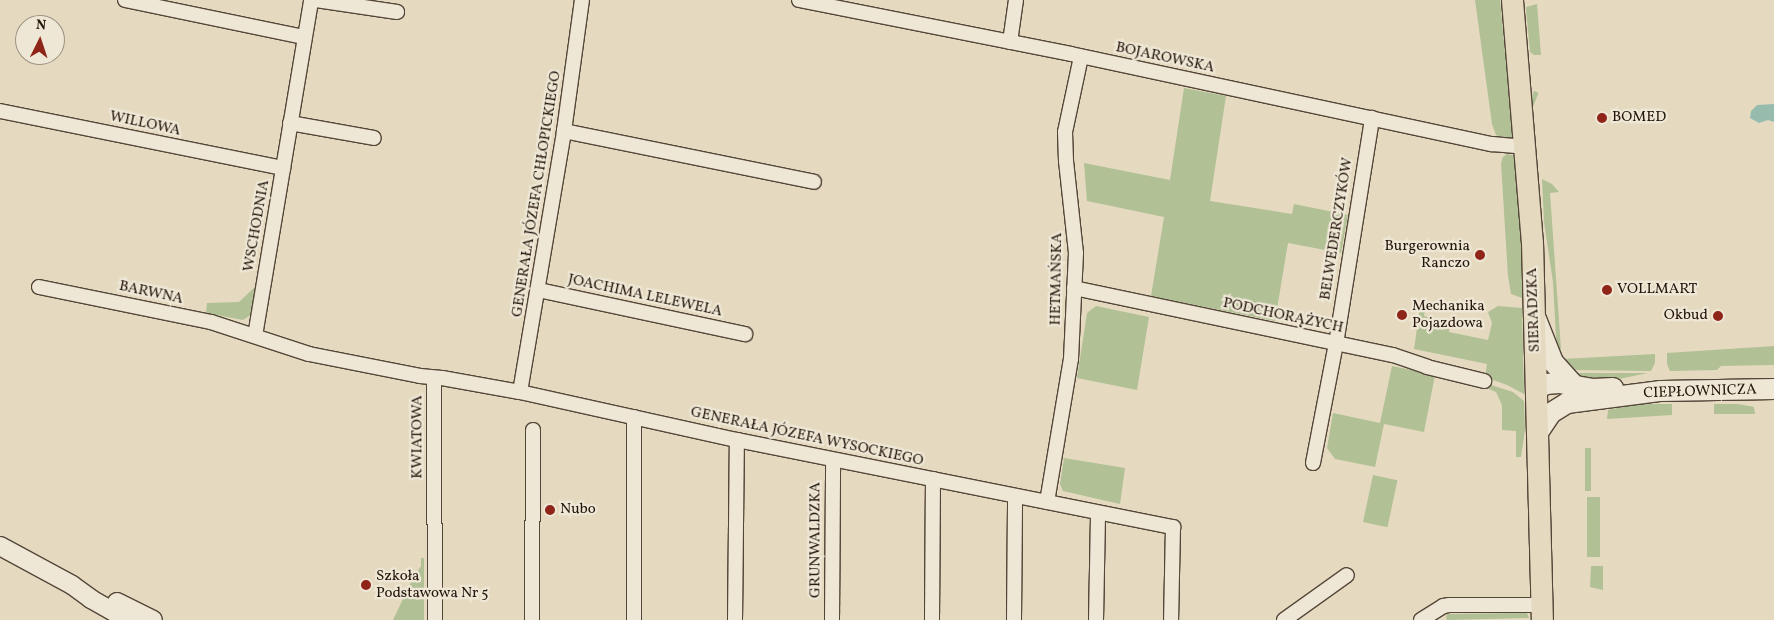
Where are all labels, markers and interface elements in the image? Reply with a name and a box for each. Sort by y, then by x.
north arrow [15,15,65,65]
text: N [35,16,47,35]
street label: BOJAROWSKA [1114,39,1216,77]
street label: GENERAŁA JÓZEFA CHŁOPICKIEGO [509,70,565,318]
street label: WILLOWA [108,108,182,140]
place label: BOMED [1612,109,1666,127]
marker: BOMED [1596,112,1608,124]
street label: BELWEDERCZYKÓW [1317,157,1357,301]
street label: WSCHODNIA [240,179,274,273]
street label: HETMAŃSKA [1047,232,1067,326]
place label: Burgerownia Ranczo [1384,237,1470,272]
marker: Burgerownia Ranczo [1474,249,1486,261]
street label: SIERADZKA [1524,267,1544,353]
street label: JOACHIMA LELEWELA [566,271,724,321]
street label: BARWNA [117,277,185,309]
place label: VOLLMART [1617,281,1697,299]
marker: VOLLMART [1601,284,1613,296]
street label: PODCHORĄŻYCH [1221,294,1345,338]
place label: Mechanika Pojazdowa [1412,297,1485,332]
place label: Okbud [1664,307,1708,325]
marker: Mechanika Pojazdowa [1396,309,1408,321]
marker: Okbud [1712,310,1724,322]
street label: CIEPŁOWNICZA [1643,381,1757,403]
street label: KWIATOWA [409,395,427,479]
street label: GENERAŁA JÓZEFA WYSOCKIEGO [689,403,925,471]
street label: GRUNWALDZKA [807,482,825,598]
place label: Nubo [560,501,596,519]
marker: Nubo [544,504,556,516]
place label: Szkoła Podstawowa Nr 5 [376,567,489,602]
marker: Szkoła Podstawowa Nr 5 [360,579,372,591]

